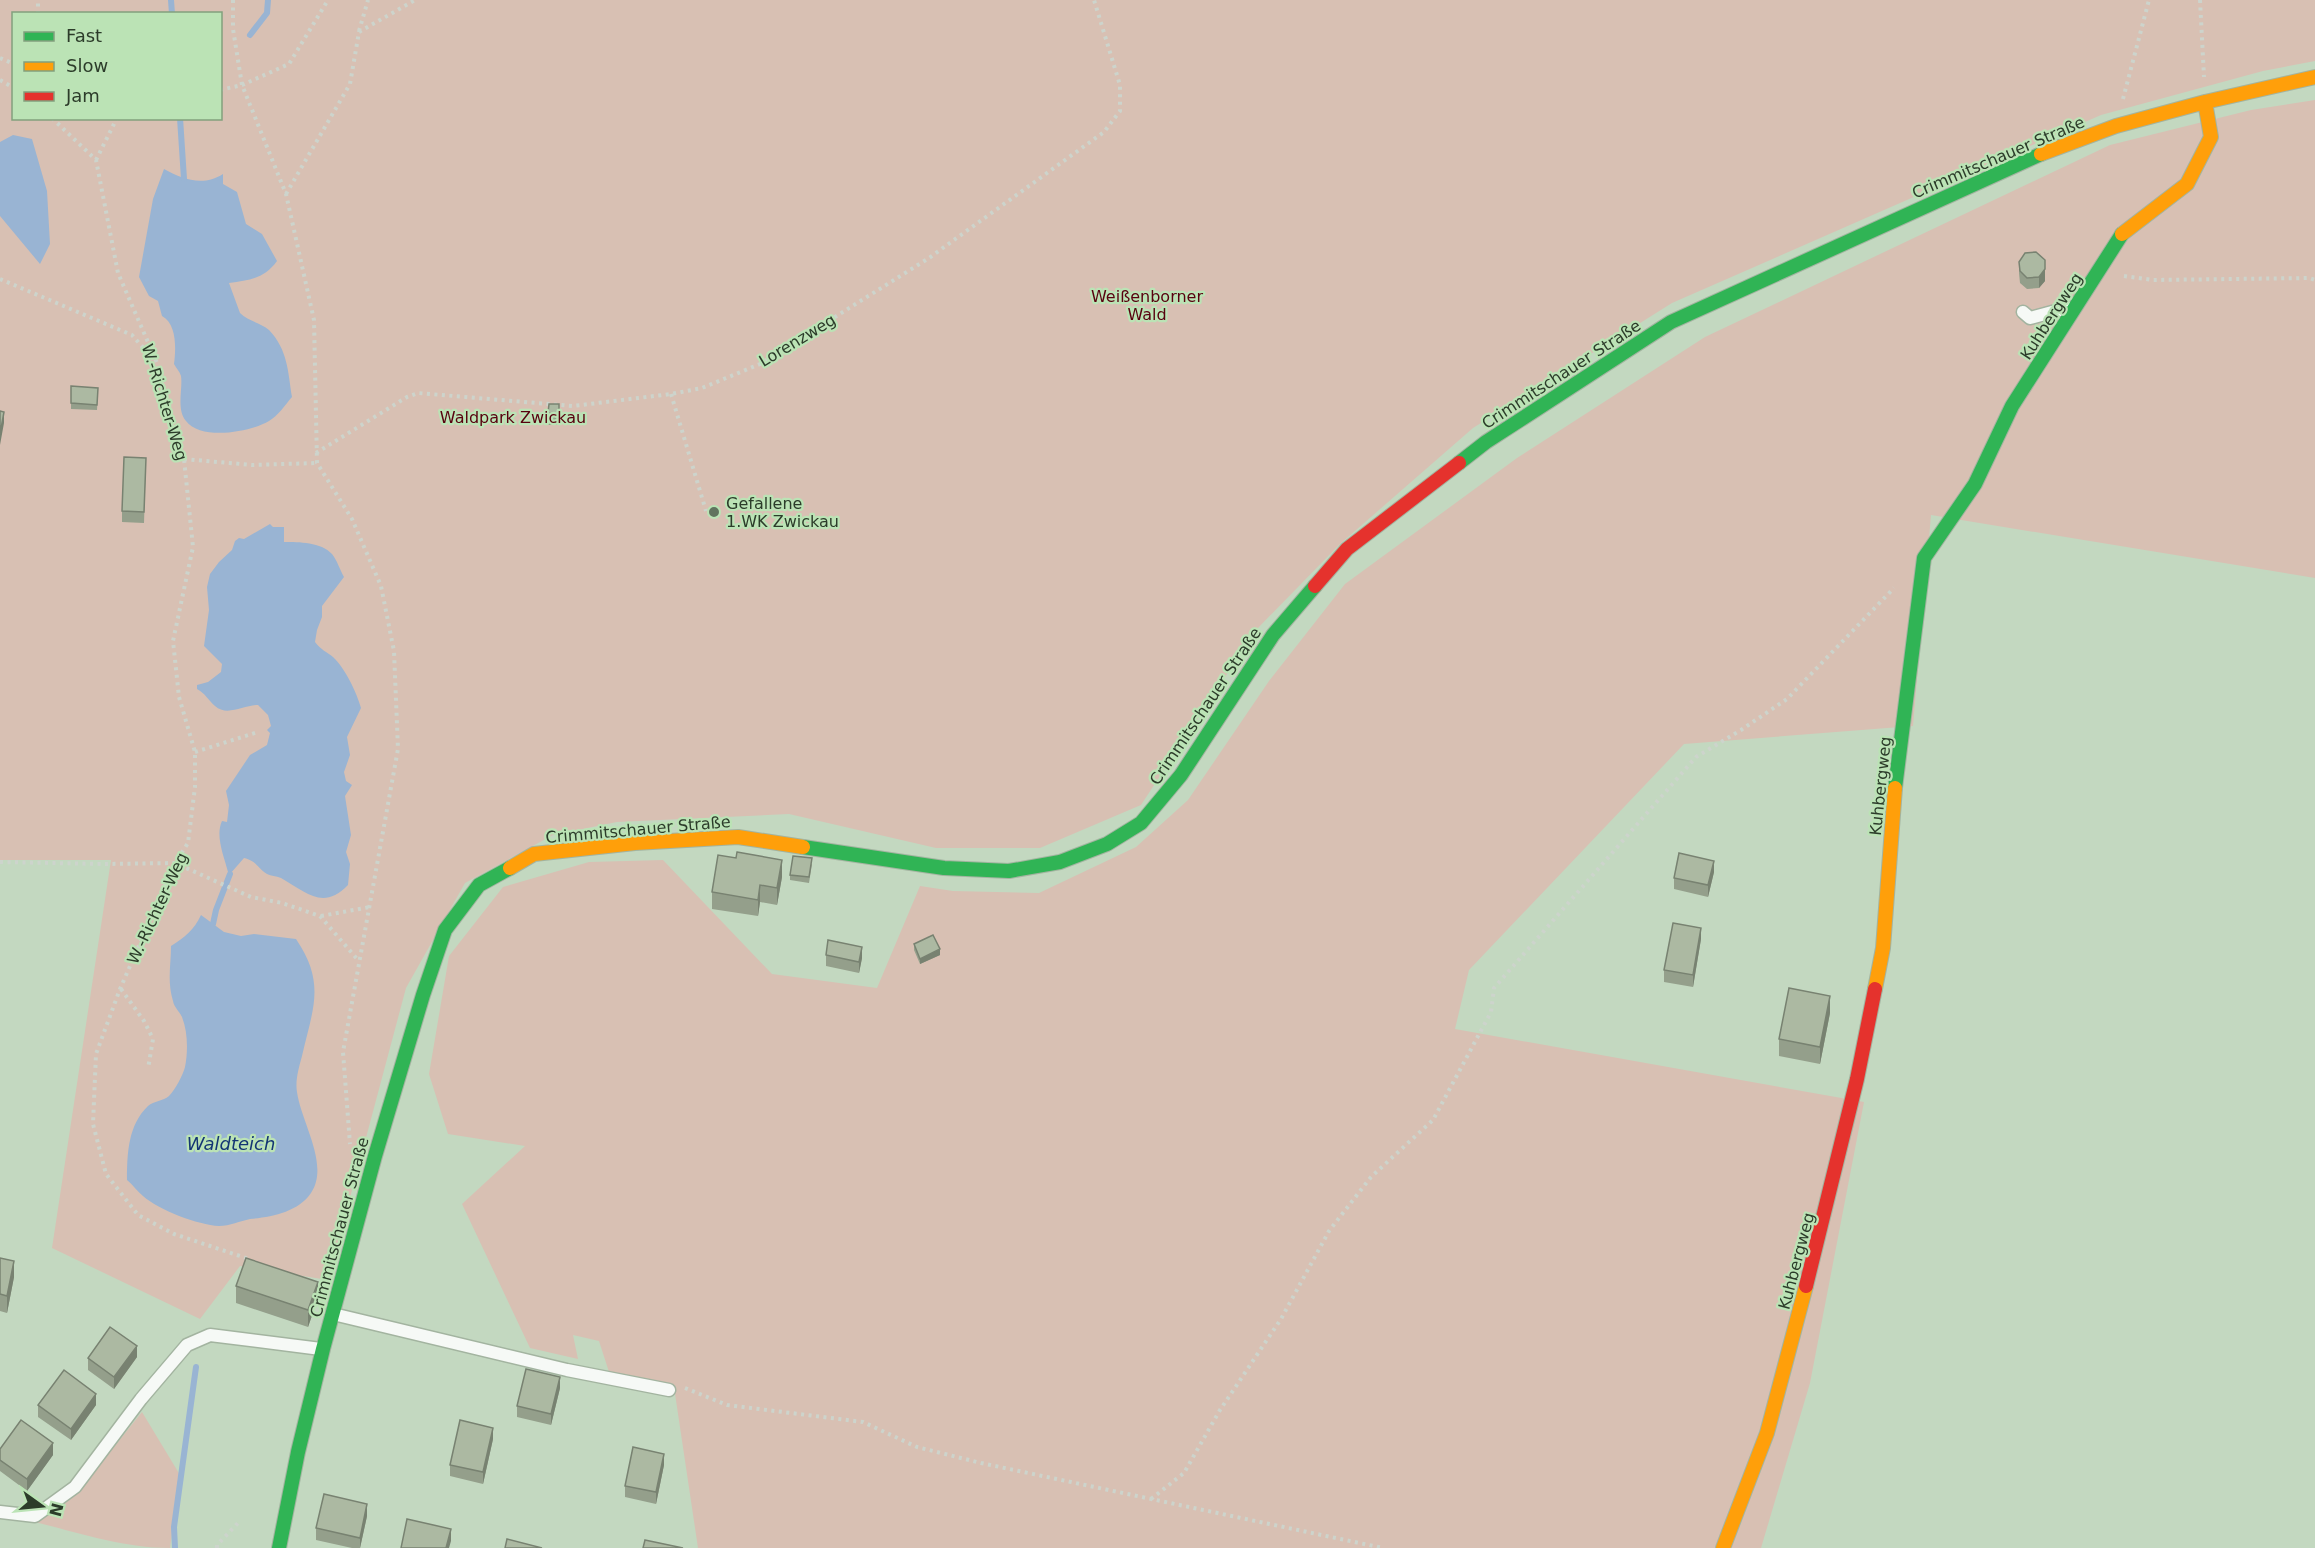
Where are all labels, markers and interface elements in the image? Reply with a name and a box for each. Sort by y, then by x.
legend [12,12,222,120]
text: Fast [66,25,102,46]
text: Slow [66,55,108,76]
text: Jam [65,85,100,106]
street label: Crimmitschauer Straße [1909,112,2087,202]
street label: Kuhbergweg [2016,269,2086,363]
park label: Weißenborner Wald [1091,287,1203,324]
street label: Lorenzweg [755,310,839,371]
street label: Crimmitschauer Straße [1478,316,1644,433]
street label: W.-Richter-Weg [138,341,191,463]
park label: Waldpark Zwickau [440,408,586,427]
place label: Gefallene 1.WK Zwickau [726,494,839,531]
marker: Gefallene 1.WK Zwickau [707,505,721,519]
street label: Crimmitschauer Straße [1146,624,1265,789]
street label: Kuhbergweg [1866,736,1895,837]
street label: Crimmitschauer Straße [545,812,731,847]
street label: W.-Richter-Weg [123,849,192,967]
water label: Waldteich [187,1133,275,1154]
street label: Crimmitschauer Straße [306,1135,373,1319]
street label: Kuhbergweg [1774,1211,1819,1312]
north arrow [12,1476,72,1536]
text: N [45,1501,67,1519]

